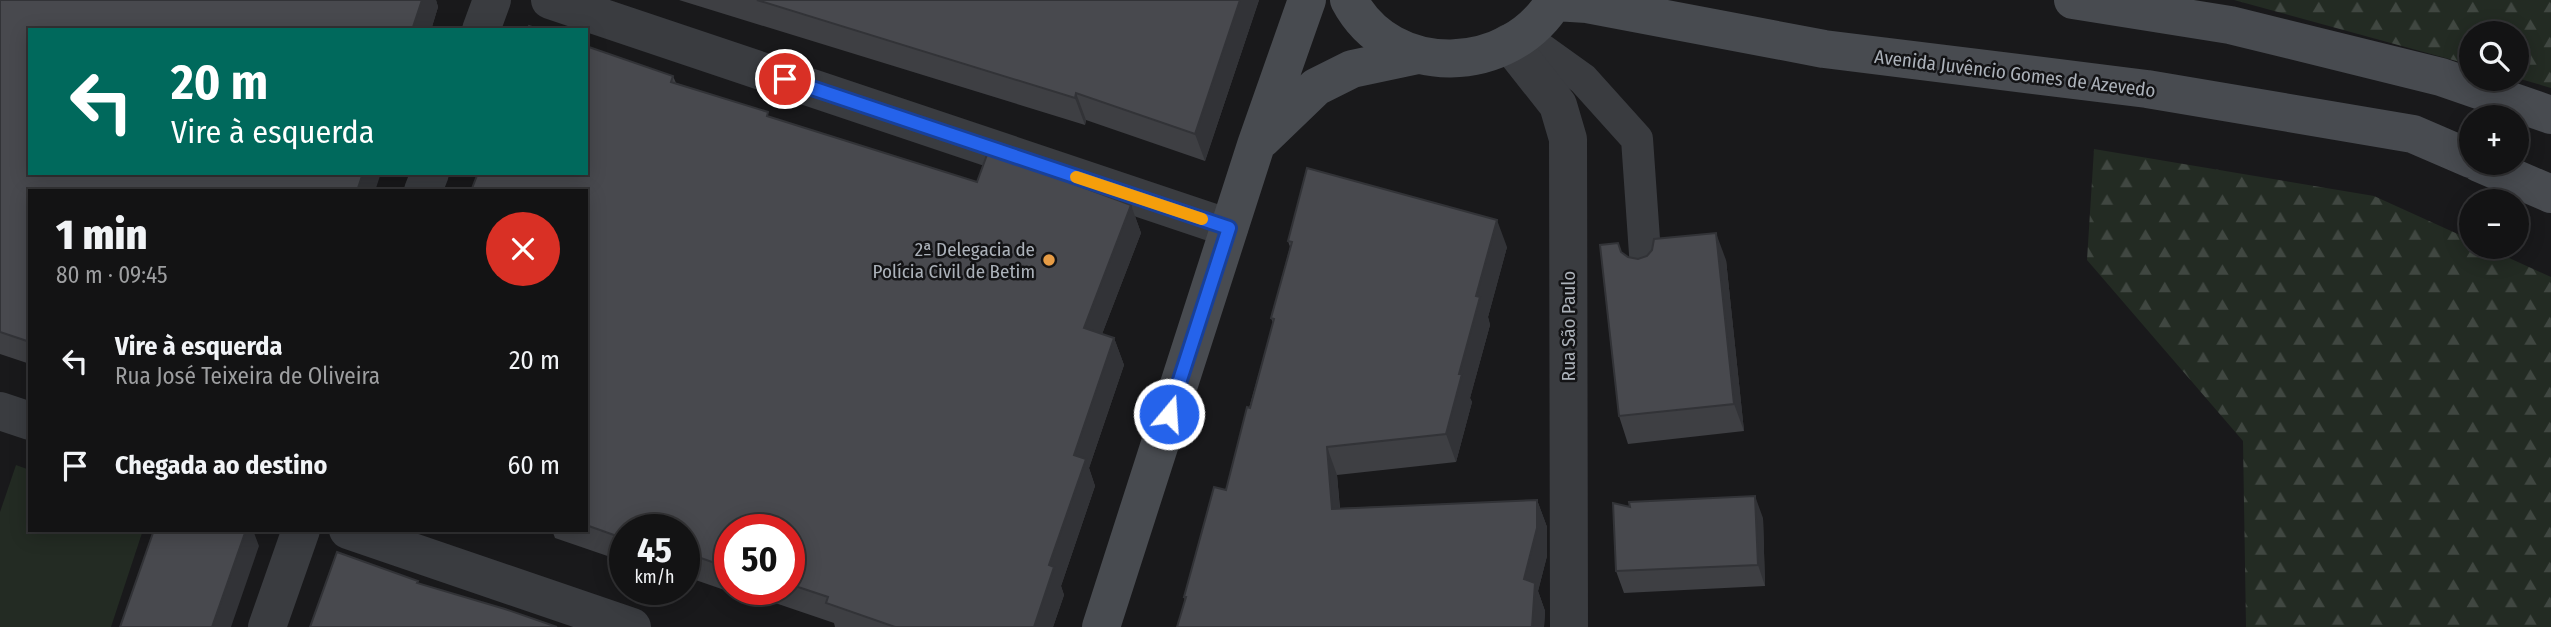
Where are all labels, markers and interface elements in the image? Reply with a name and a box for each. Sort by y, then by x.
map controls [2459,21,2529,259]
button: search [2459,21,2529,91]
street label: Avenida Juvêncio Gomes de Azevedo [1873,45,2157,102]
pin [755,49,815,109]
text: 20 m [171,53,268,112]
icon: left [56,56,147,147]
icon: arrive [766,60,804,98]
button: + [2459,105,2529,175]
text: Vire à esquerda [171,113,374,151]
button: − [2459,189,2529,259]
text: 1 min [56,210,147,260]
button: close [486,212,560,286]
place label: 2ª Delegacia de Polícia Civil de Betim [873,238,1035,283]
marker: 2ª Delegacia de Polícia Civil de Betim [1041,252,1057,268]
text: 80 m · 09:45 [56,261,167,289]
street label: Rua São Paulo [1557,271,1580,381]
text: Vire à esquerda [115,331,282,362]
icon: left [56,342,94,380]
text: 20 m [509,345,560,376]
text: Rua José Teixeira de Oliveira [115,362,380,390]
position arrow [1132,377,1206,451]
icon: arrive [56,447,94,485]
text: Chegada ao destino [115,450,327,481]
text: 60 m [507,450,560,481]
speed limit sign: 50 [714,514,805,605]
text: 45 [637,529,672,571]
text: km/h [634,566,675,588]

